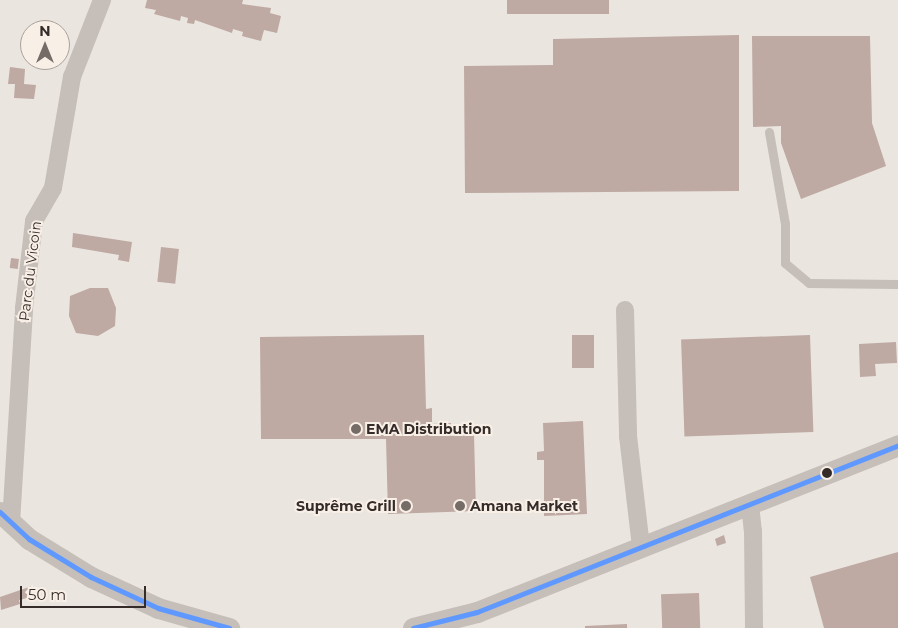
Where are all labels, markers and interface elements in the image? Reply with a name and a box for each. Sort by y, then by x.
north arrow [20,20,70,70]
text: N [39,22,51,40]
street label: Parc du Vicoin [16,220,44,322]
place label: EMA Distribution [366,421,491,437]
marker: EMA Distribution [350,423,362,435]
unlabelled marker [822,468,832,478]
place label: Suprême Grill [296,498,396,514]
place label: Amana Market [470,498,578,514]
marker: Suprême Grill [400,500,412,512]
marker: Amana Market [454,500,466,512]
scale bar [22,576,149,608]
text: 50 m [28,585,66,604]

